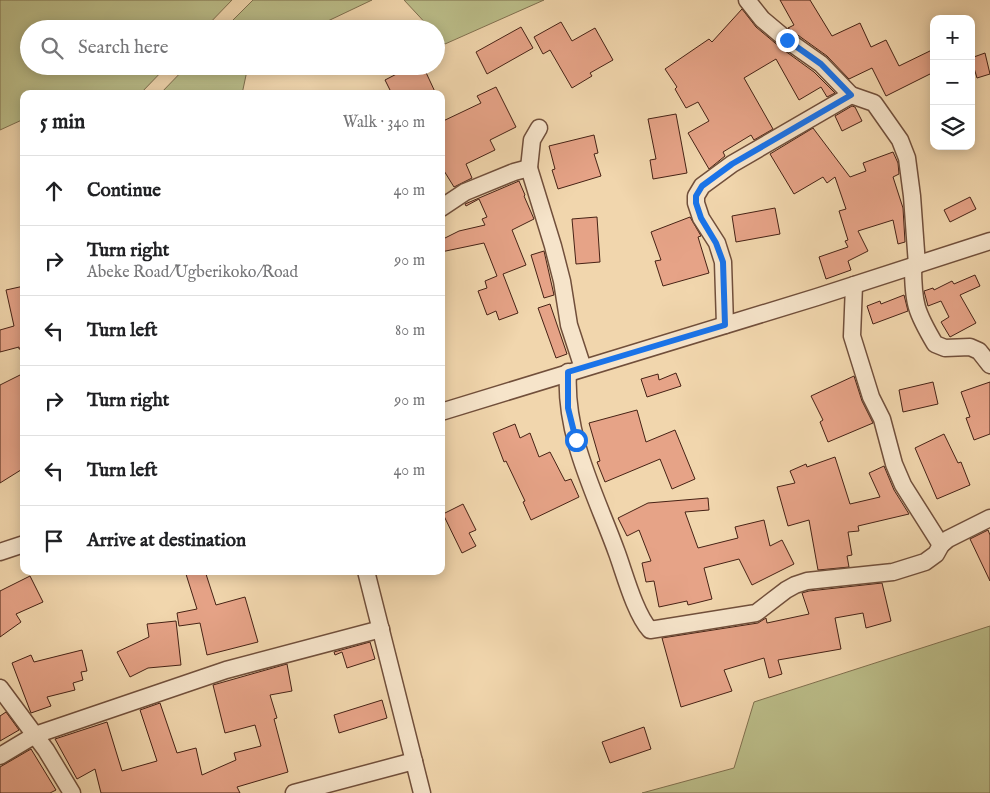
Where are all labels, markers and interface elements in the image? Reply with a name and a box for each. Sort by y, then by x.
map controls [930,15,975,150]
button: + [930,15,975,60]
search box [20,20,445,75]
route end [776,29,799,52]
icon: search [38,34,66,62]
text: Search here [78,36,169,60]
button: − [930,60,975,105]
button: layers [930,105,975,150]
text: 5 min [40,109,85,136]
text: Walk · 340 m [343,113,425,133]
icon: ahead [40,177,68,205]
text: Continue [87,179,161,203]
text: 40 m [393,181,425,201]
text: Turn right [87,239,169,263]
icon: right [40,247,68,275]
text: 90 m [394,251,425,271]
text: Abeke Road/Ugberikoko/Road [87,263,298,283]
icon: left [40,317,68,345]
text: Turn left [87,319,158,343]
text: 80 m [395,321,425,341]
icon: right [40,387,68,415]
text: Turn right [87,389,169,413]
text: 90 m [394,391,425,411]
route start [565,429,588,452]
icon: left [40,457,68,485]
text: Turn left [87,459,158,483]
text: 40 m [393,461,425,481]
icon: arrive [40,527,68,555]
text: Arrive at destination [87,529,246,553]

